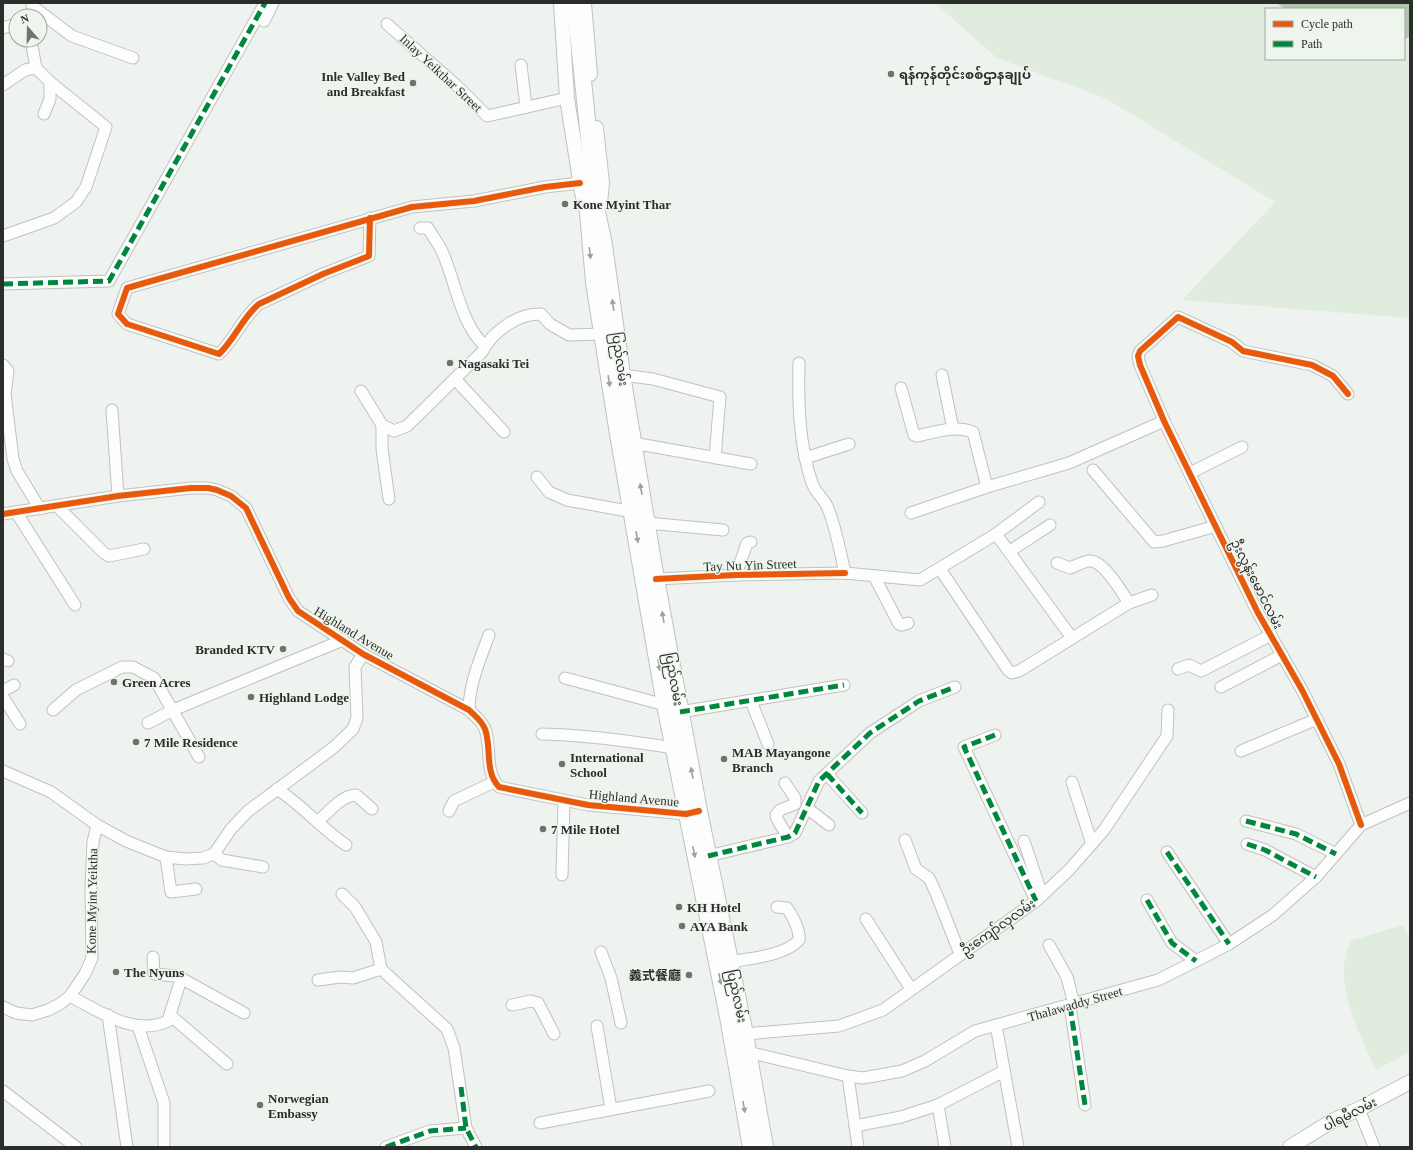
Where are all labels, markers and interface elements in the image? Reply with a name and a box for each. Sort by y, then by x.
north arrow [8,8,48,48]
legend [1265,8,1405,60]
text: N [19,12,30,26]
text: Cycle path [1301,17,1353,31]
street label: Inlay Yeikthar Street [397,31,486,115]
text: Path [1301,37,1322,51]
place label: ရန်ကုန်တိုင်းစစ်ဌာနချုပ် [899,65,1031,86]
place label: Inle Valley Bed and Breakfast [321,69,406,99]
marker: ရန်ကုန်တိုင်းစစ်ဌာနချုပ် [886,69,896,79]
marker: Inle Valley Bed and Breakfast [408,78,418,88]
place label: Kone Myint Thar [573,197,671,212]
marker: Kone Myint Thar [560,199,570,209]
one-way arrow [587,247,593,259]
one-way arrow [610,299,616,311]
street label: ပြည်လမ်း [606,331,632,387]
place label: Nagasaki Tei [458,356,530,371]
marker: Nagasaki Tei [445,358,455,368]
one-way arrow [606,375,612,387]
one-way arrow [638,483,644,495]
one-way arrow [634,531,640,543]
street label: ဦးလွန်းမောင်လမ်း [1225,536,1287,633]
street label: Tay Nu Yin Street [703,556,797,574]
street label: Highland Avenue [311,603,397,663]
one-way arrow [659,611,665,624]
place label: Branded KTV [195,642,276,657]
marker: Branded KTV [278,644,288,654]
street label: ပြည်လမ်း [659,651,687,707]
one-way arrow [656,659,662,671]
place label: Green Acres [122,675,190,690]
marker: Green Acres [109,677,119,687]
place label: Highland Lodge [259,690,349,705]
marker: Highland Lodge [246,692,256,702]
place label: 7 Mile Residence [144,735,238,750]
marker: 7 Mile Residence [131,737,141,747]
place label: MAB Mayangone Branch [732,745,831,775]
place label: International School [570,750,644,780]
marker: MAB Mayangone Branch [719,754,729,764]
marker: International School [557,759,567,769]
one-way arrow [688,767,694,779]
street label: Highland Avenue [588,787,680,809]
place label: 7 Mile Hotel [551,822,620,837]
marker: 7 Mile Hotel [538,824,548,834]
one-way arrow [691,846,697,858]
street label: Kone Myint Yeiktha [84,848,100,954]
street label: ဦးကျော်လှလမ်း [957,895,1040,961]
place label: KH Hotel [687,900,741,915]
marker: KH Hotel [674,902,684,912]
place label: AYA Bank [690,919,749,934]
marker: AYA Bank [677,921,687,931]
place label: The Nyuns [124,965,184,980]
marker: The Nyuns [111,967,121,977]
place label: 義式餐廳 [629,968,681,983]
street label: ပြည်လမ်း [721,968,751,1025]
marker: 義式餐廳 [684,970,694,980]
one-way arrow [717,973,723,985]
street label: Thalawaddy Street [1026,983,1124,1025]
place label: Norwegian Embassy [268,1091,329,1121]
street label: ပါရမီလမ်း [1320,1093,1381,1137]
marker: Norwegian Embassy [255,1100,265,1110]
one-way arrow [741,1101,747,1113]

